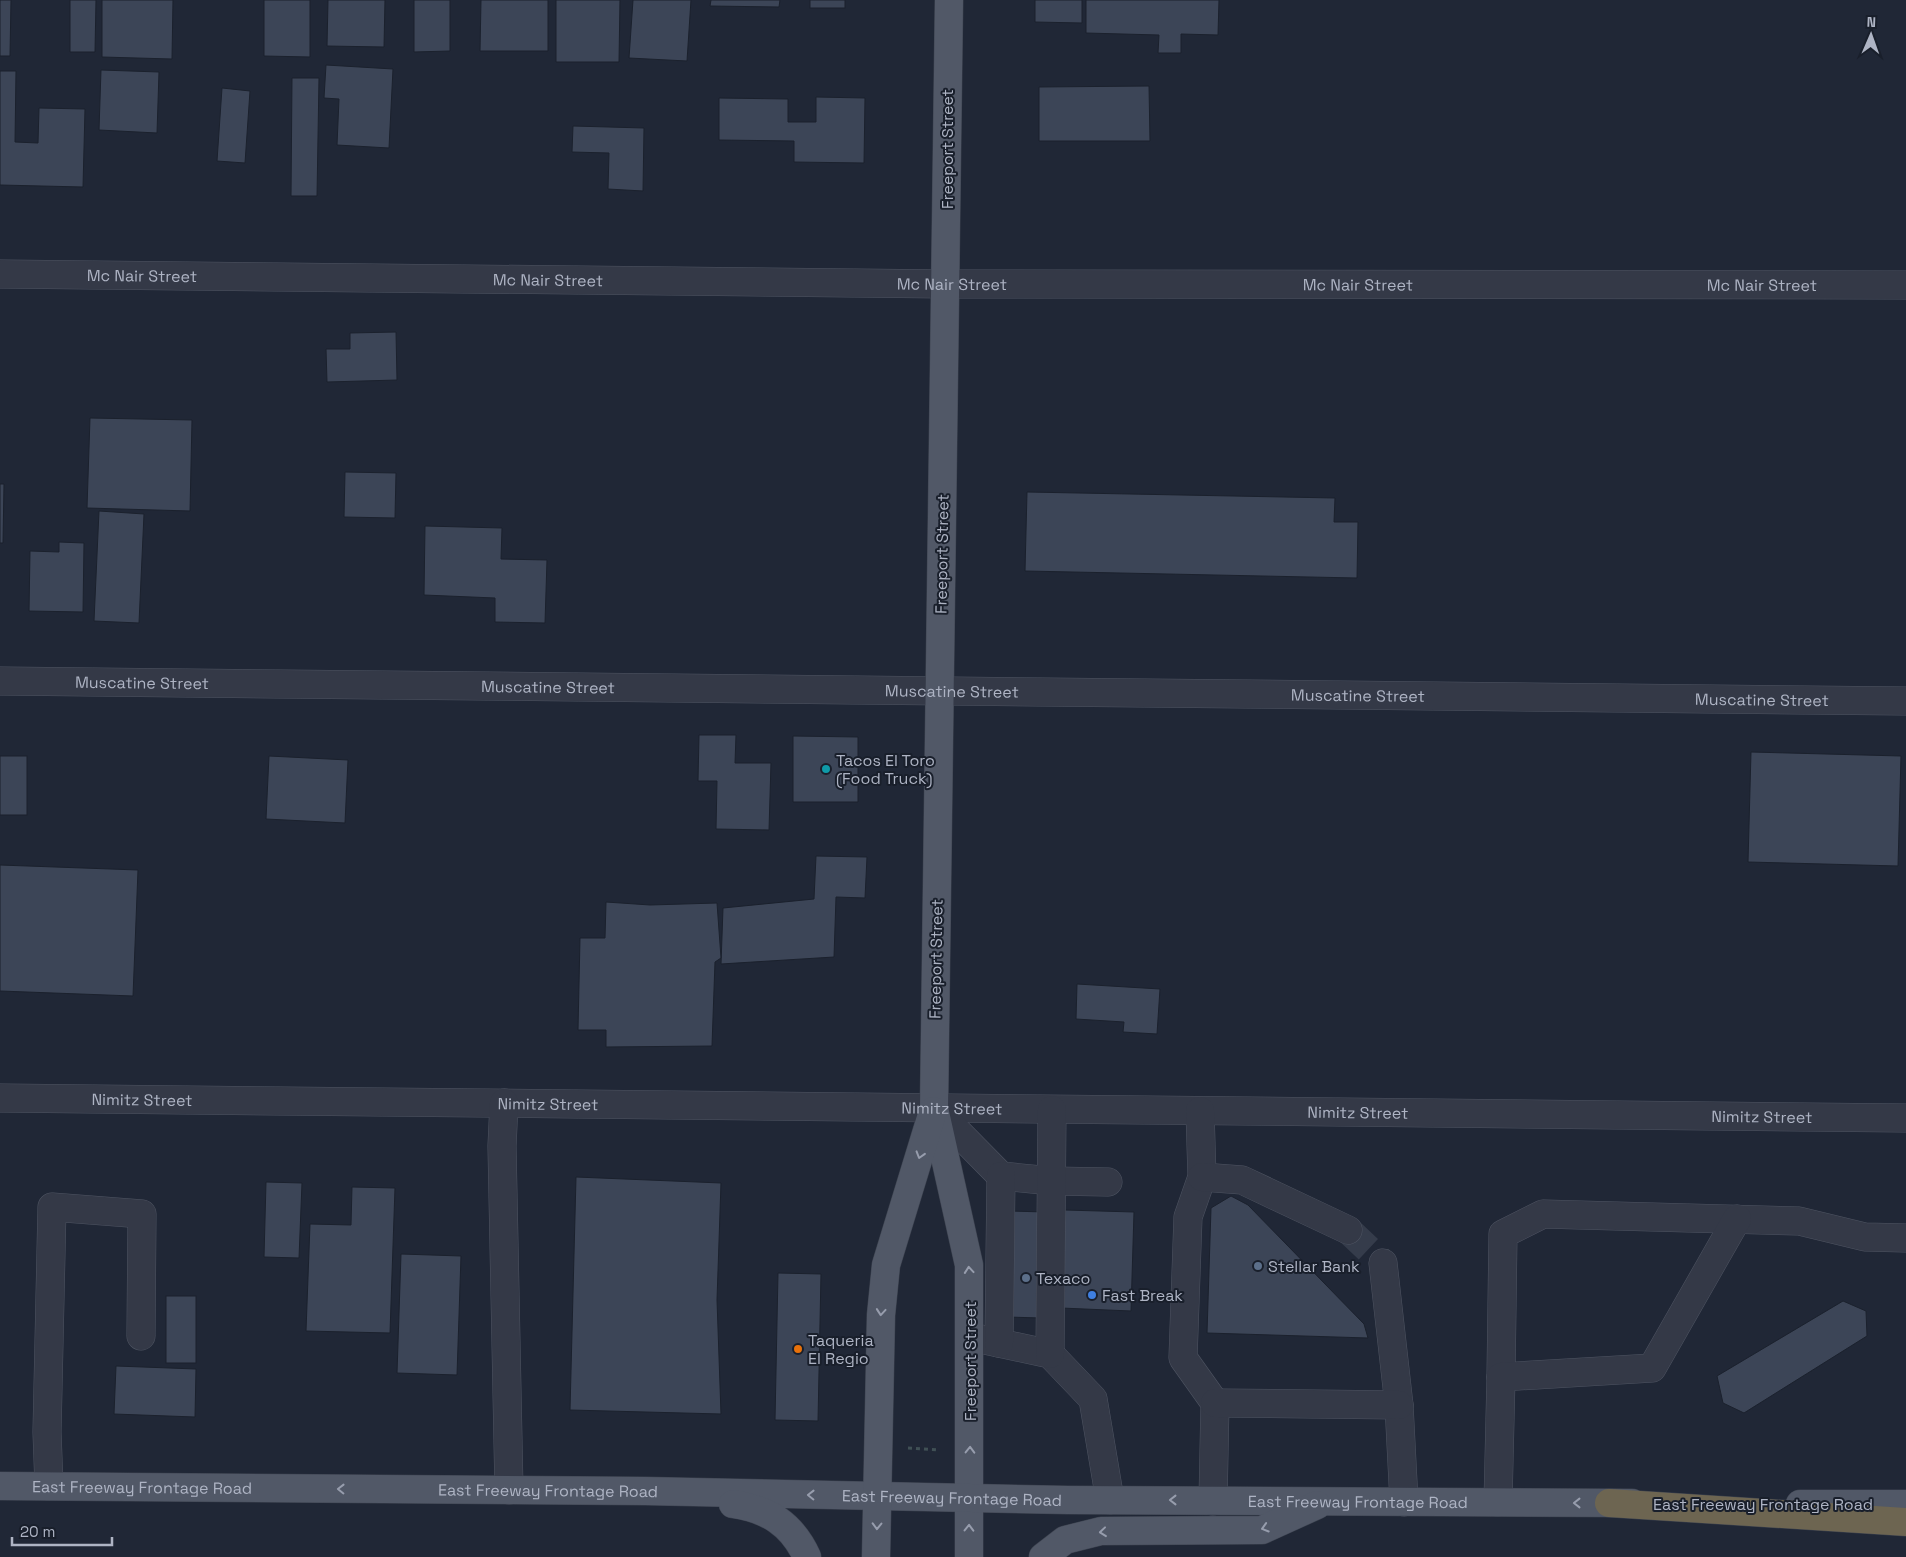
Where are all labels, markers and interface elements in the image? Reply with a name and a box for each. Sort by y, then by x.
north arrow [1846,10,1896,60]
text: N [1866,13,1876,31]
street label: Freeport Street [937,89,958,209]
street label: Mc Nair Street [87,264,197,287]
street label: Mc Nair Street [493,269,603,291]
street label: Mc Nair Street [897,273,1007,295]
street label: Mc Nair Street [1303,274,1413,295]
street label: Mc Nair Street [1707,274,1817,295]
street label: Freeport Street [930,494,954,614]
street label: Muscatine Street [75,671,209,694]
street label: Muscatine Street [481,676,615,698]
street label: Muscatine Street [885,680,1019,702]
street label: Muscatine Street [1291,684,1425,706]
street label: Muscatine Street [1695,688,1829,711]
place label: Tacos El Toro (Food Truck) [836,750,935,789]
marker: Tacos El Toro (Food Truck) [820,763,832,775]
street label: Freeport Street [924,899,948,1019]
street label: Nimitz Street [91,1088,193,1111]
street label: Nimitz Street [497,1093,599,1115]
street label: Nimitz Street [901,1097,1003,1119]
street label: Nimitz Street [1307,1101,1409,1123]
street label: Nimitz Street [1711,1105,1813,1128]
one-way arrow [915,1150,925,1159]
place label: Stellar Bank [1268,1256,1360,1277]
marker: Stellar Bank [1252,1260,1264,1272]
one-way arrow [964,1265,975,1273]
place label: Texaco [1036,1268,1090,1289]
marker: Texaco [1020,1272,1032,1284]
place label: Fast Break [1102,1285,1183,1306]
marker: Fast Break [1086,1289,1098,1301]
street label: Freeport Street [960,1301,981,1421]
one-way arrow [876,1308,887,1316]
place label: Taqueria El Regio [808,1330,874,1369]
marker: Taqueria El Regio [792,1343,804,1355]
one-way arrow [965,1445,975,1453]
street label: East Freeway Frontage Road [32,1476,252,1498]
street label: East Freeway Frontage Road [438,1479,658,1502]
one-way arrow [337,1484,344,1494]
street label: East Freeway Frontage Road [842,1485,1062,1510]
one-way arrow [807,1490,814,1500]
street label: East Freeway Frontage Road [1248,1490,1468,1513]
street label: East Freeway Frontage Road [1653,1494,1873,1515]
one-way arrow [1169,1495,1176,1505]
one-way arrow [1573,1498,1581,1508]
scale bar [12,1514,112,1546]
text: 20 m [20,1522,55,1541]
one-way arrow [1261,1522,1269,1532]
one-way arrow [872,1523,882,1531]
one-way arrow [964,1523,974,1531]
one-way arrow [1098,1526,1106,1537]

